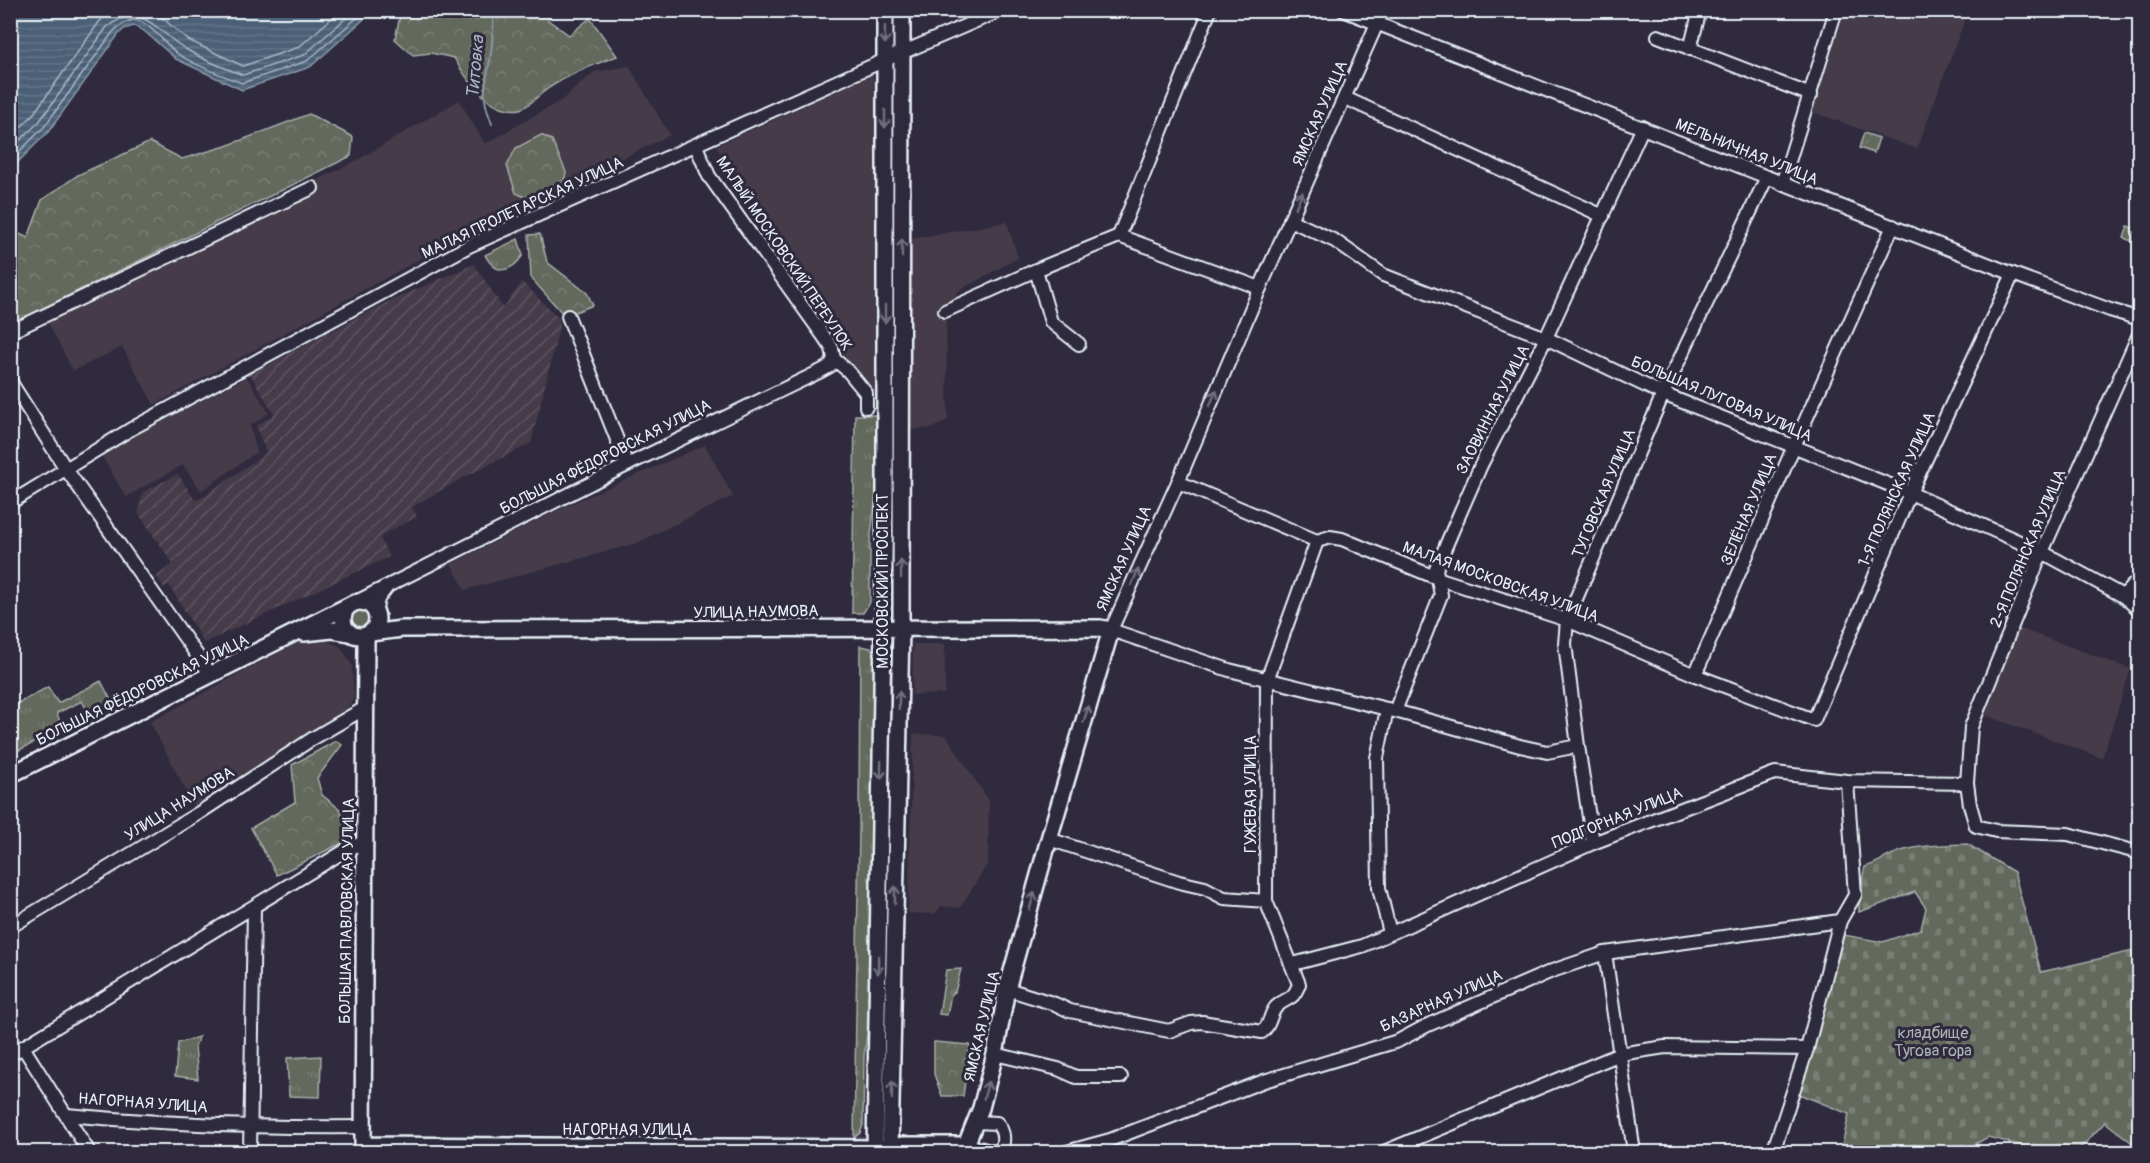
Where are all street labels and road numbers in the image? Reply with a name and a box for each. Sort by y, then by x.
street label: ЯМСКАЯ УЛИЦА [1288,57,1352,169]
street label: МЕЛЬНИЧНАЯ УЛИЦА [1672,114,1821,190]
street label: МАЛАЯ ПРОЛЕТАРСКАЯ УЛИЦА [418,152,626,264]
street label: МАЛЫЙ МОСКОВСКИЙ ПЕРЕУЛОК [711,152,857,355]
street label: ЗАОВИННАЯ УЛИЦА [1452,341,1534,478]
street label: БОЛЬШАЯ ЛУГОВАЯ УЛИЦА [1628,352,1815,446]
street label: БОЛЬШАЯ ФЁДОРОВСКАЯ УЛИЦА [497,395,714,519]
street label: 1-Я ПОЛЯНСКАЯ УЛИЦА [1854,409,1940,570]
street label: ТУГОВСКАЯ УЛИЦА [1568,426,1640,561]
street label: ЗЕЛЁНАЯ УЛИЦА [1716,450,1781,568]
street label: 2-Я ПОЛЯНСКАЯ УЛИЦА [1986,466,2070,631]
street label: МОСКОВСКИЙ ПРОСПЕКТ [873,493,893,669]
street label: ЯМСКАЯ УЛИЦА [1092,502,1156,614]
street label: МАЛАЯ МОСКОВСКАЯ УЛИЦА [1400,537,1601,627]
street label: УЛИЦА НАУМОВА [693,601,819,623]
street label: БОЛЬШАЯ ФЁДОРОВСКАЯ УЛИЦА [33,630,252,750]
street label: ГУЖЕВАЯ УЛИЦА [1241,735,1261,853]
street label: УЛИЦА НАУМОВА [121,762,238,846]
street label: ПОДГОРНАЯ УЛИЦА [1549,783,1686,853]
street label: БОЛЬШАЯ ПАВЛОВСКАЯ УЛИЦА [335,798,359,1024]
street label: БАЗАРНАЯ УЛИЦА [1377,965,1506,1037]
street label: ЯМСКАЯ УЛИЦА [959,969,1004,1084]
street label: НАГОРНАЯ УЛИЦА [77,1088,209,1118]
street label: НАГОРНАЯ УЛИЦА [562,1120,692,1140]

